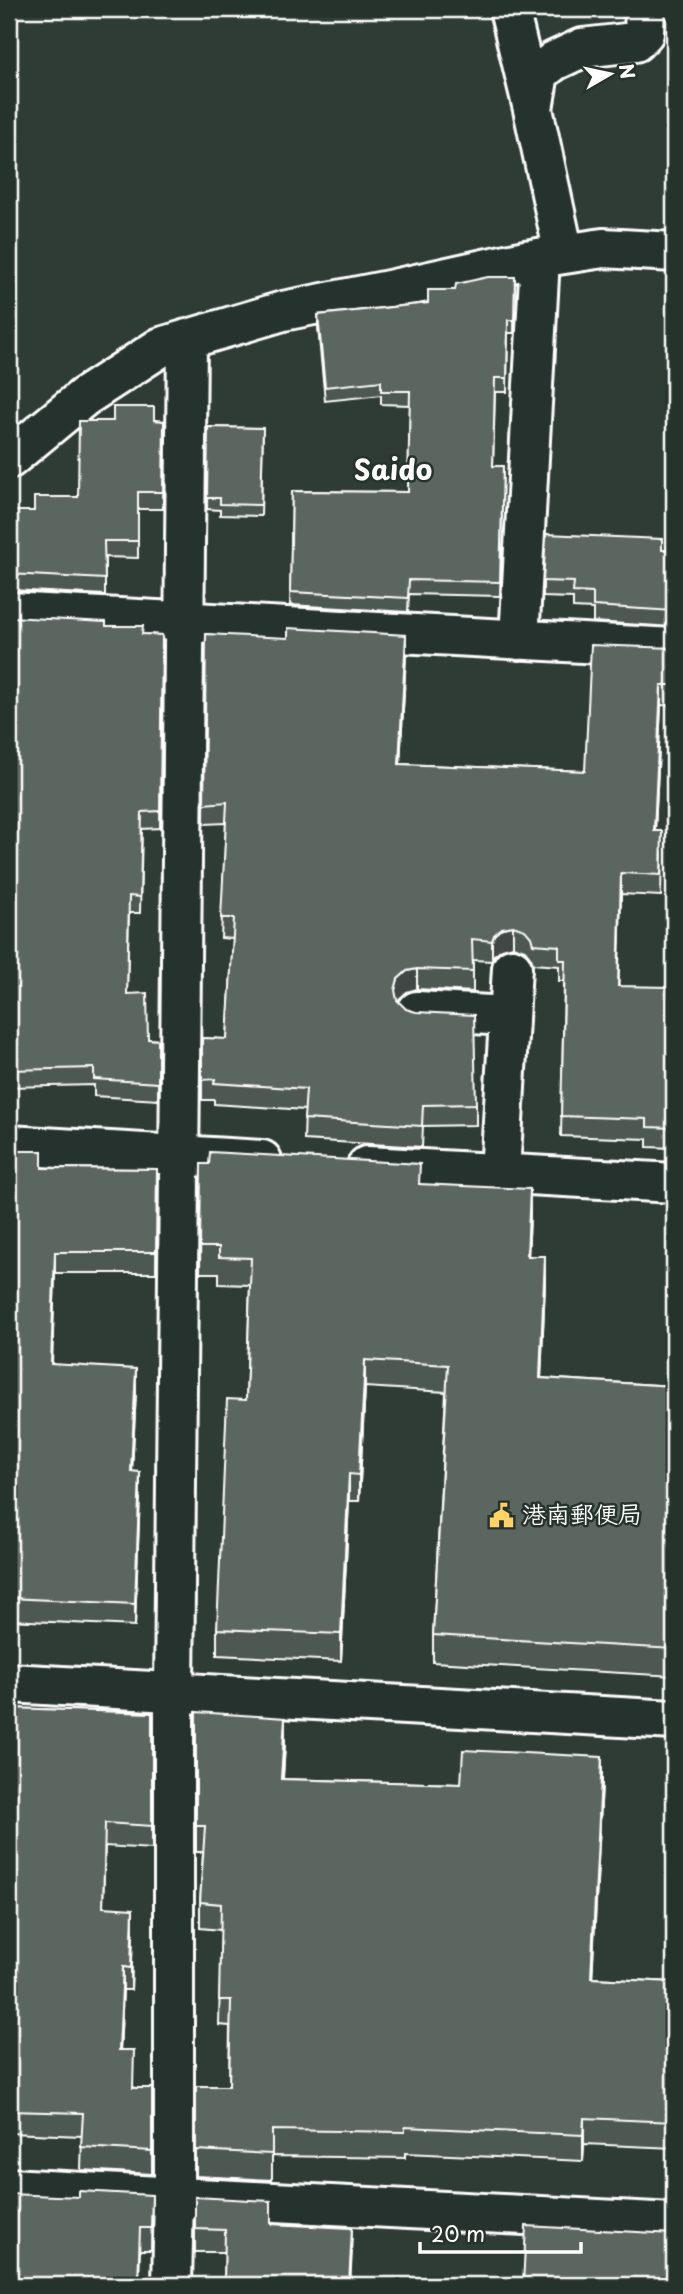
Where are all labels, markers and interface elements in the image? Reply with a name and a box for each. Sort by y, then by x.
north arrow [574,38,644,108]
text: N [613,62,643,81]
district label: Saido [354,447,432,490]
place label: 港南郵便局 [522,1495,642,1531]
public building icon: 港南郵便局 [488,1501,516,1529]
scale bar [420,2210,582,2254]
text: 20 m [431,2217,485,2249]

